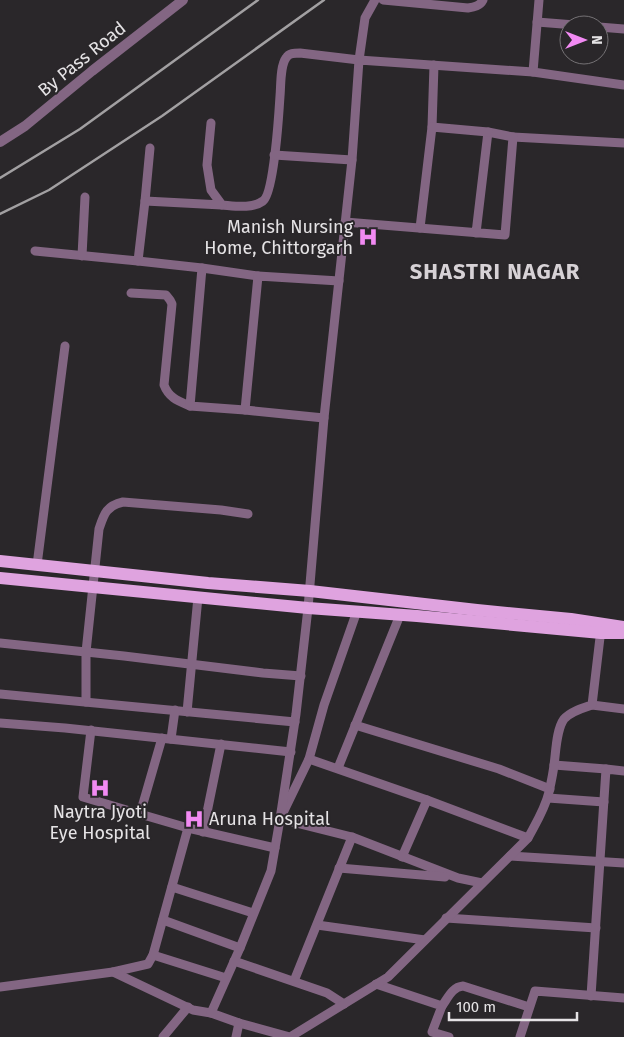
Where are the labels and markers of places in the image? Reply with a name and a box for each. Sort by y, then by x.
place label: Manish Nursing Home, Chittorgarh [204,216,354,259]
hospital icon: Manish Nursing Home, Chittorgarh [357,226,379,248]
hospital icon: Naytra Jyoti Eye Hospital [89,777,111,799]
place label: Naytra Jyoti Eye Hospital [50,801,150,844]
hospital icon: Aruna Hospital [183,808,205,830]
place label: Aruna Hospital [209,808,330,830]

